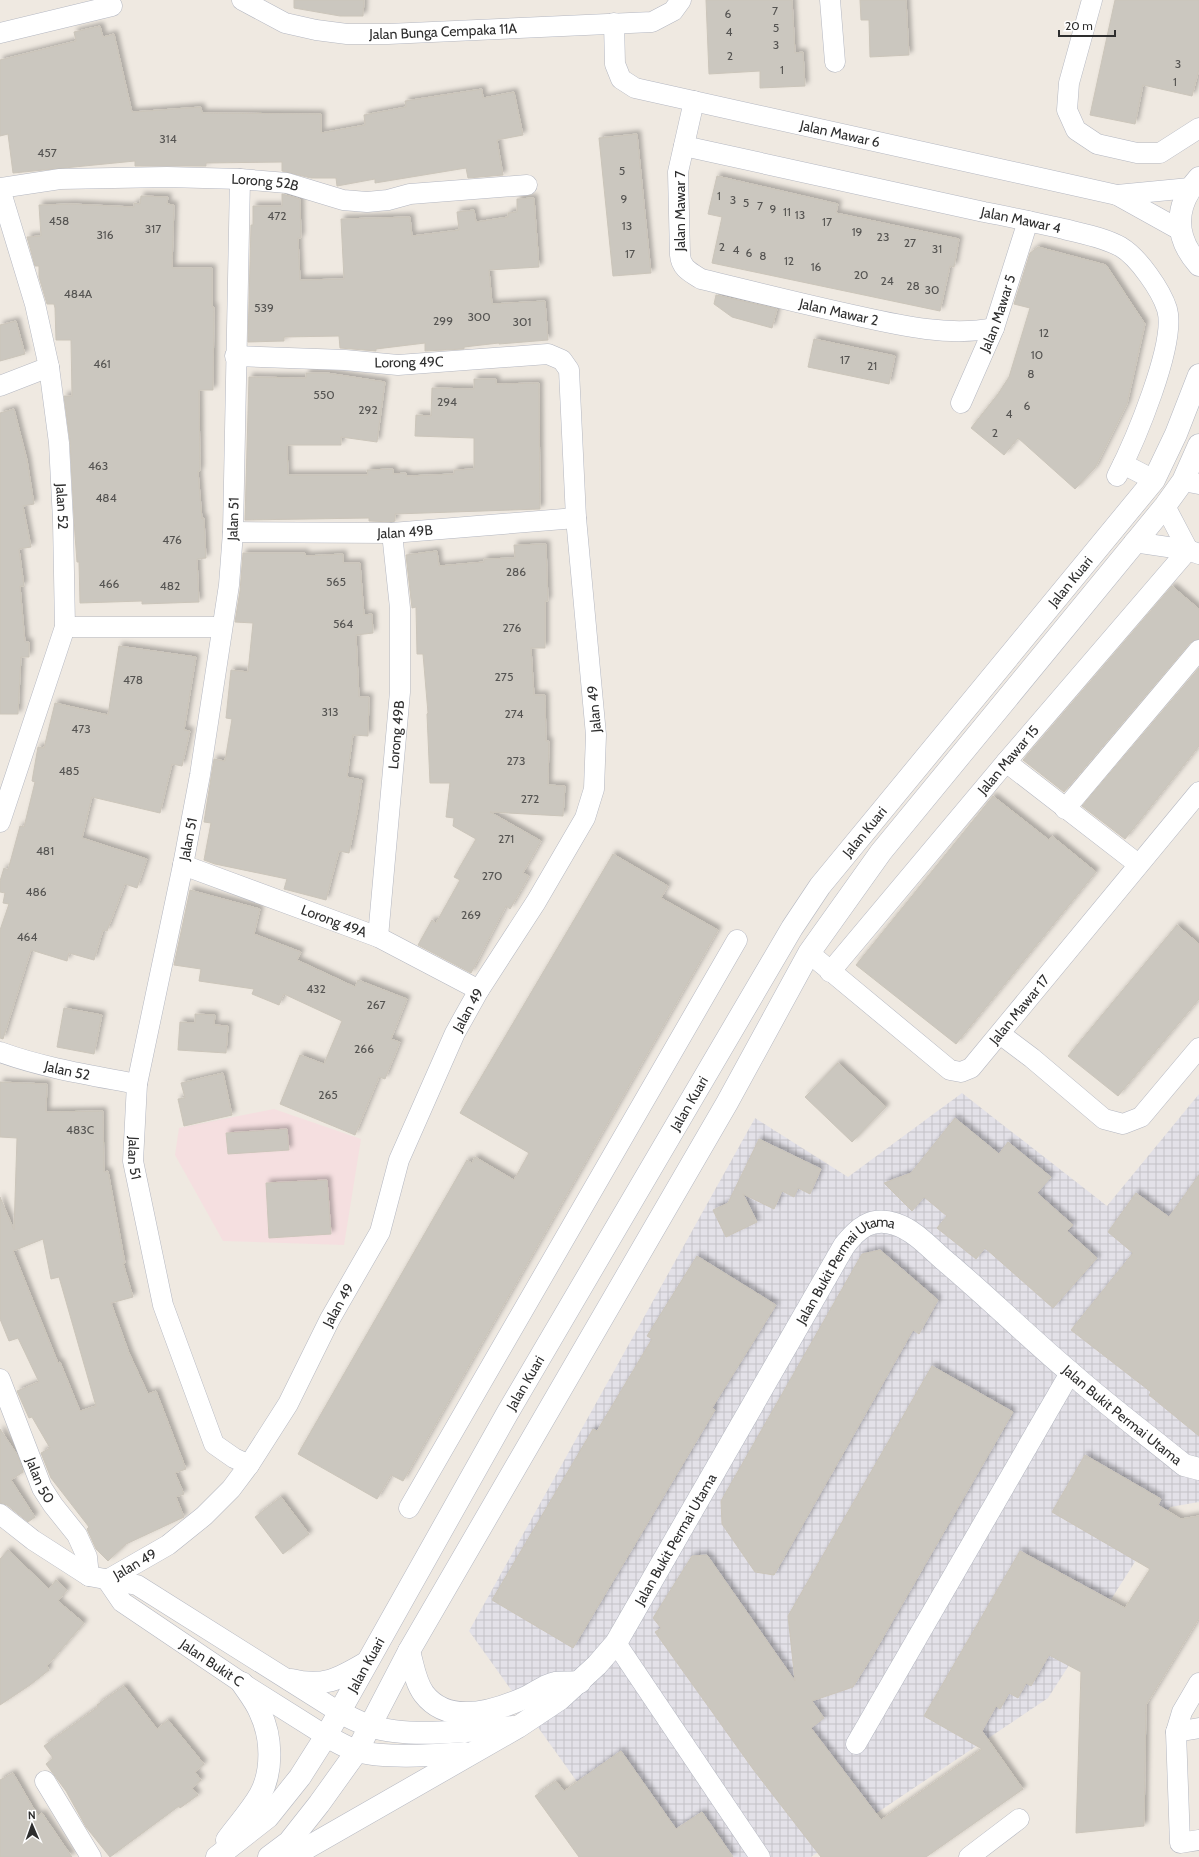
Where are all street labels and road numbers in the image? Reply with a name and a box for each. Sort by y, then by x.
street label: Jalan Bunga Cempaka 11A [368,19,518,43]
street label: Jalan Mawar 6 [798,116,882,151]
street label: Lorong 52B [231,170,301,195]
street label: Jalan Mawar 7 [671,171,689,252]
street label: Jalan Mawar 4 [978,202,1063,237]
street label: Jalan Mawar 5 [975,272,1019,356]
street label: Jalan Mawar 2 [797,294,880,329]
street label: Lorong 49C [374,352,444,372]
street label: Jalan 52 [52,482,72,530]
street label: Jalan 51 [223,497,243,542]
street label: Jalan 49B [376,521,433,542]
street label: Jalan Kuari [1044,553,1097,611]
street label: Jalan 49 [583,685,605,734]
street label: Lorong 49B [384,700,408,770]
street label: Jalan Mawar 15 [973,721,1043,799]
street label: Jalan Kuari [838,803,891,862]
street label: Jalan 51 [175,816,201,863]
street label: Lorong 49A [299,900,370,941]
street label: Jalan Mawar 17 [985,971,1053,1049]
street label: Jalan 49 [448,985,487,1036]
street label: Jalan 52 [42,1057,92,1084]
street label: Jalan Kuari [666,1073,712,1135]
street label: Jalan 51 [124,1135,146,1181]
street label: Jalan Bukit Permai Utama [792,1212,898,1328]
street label: Jalan 49 [318,1280,358,1331]
street label: Jalan Kuari [502,1352,548,1414]
street label: Jalan Bukit Permai Utama [1058,1360,1186,1469]
street label: Jalan 50 [22,1454,59,1507]
street label: Jalan Bukit Permai Utama [630,1470,721,1609]
street label: Jalan 49 [109,1544,160,1584]
street label: Jalan Bukit C [176,1634,247,1691]
street label: Jalan Kuari [343,1634,388,1697]

